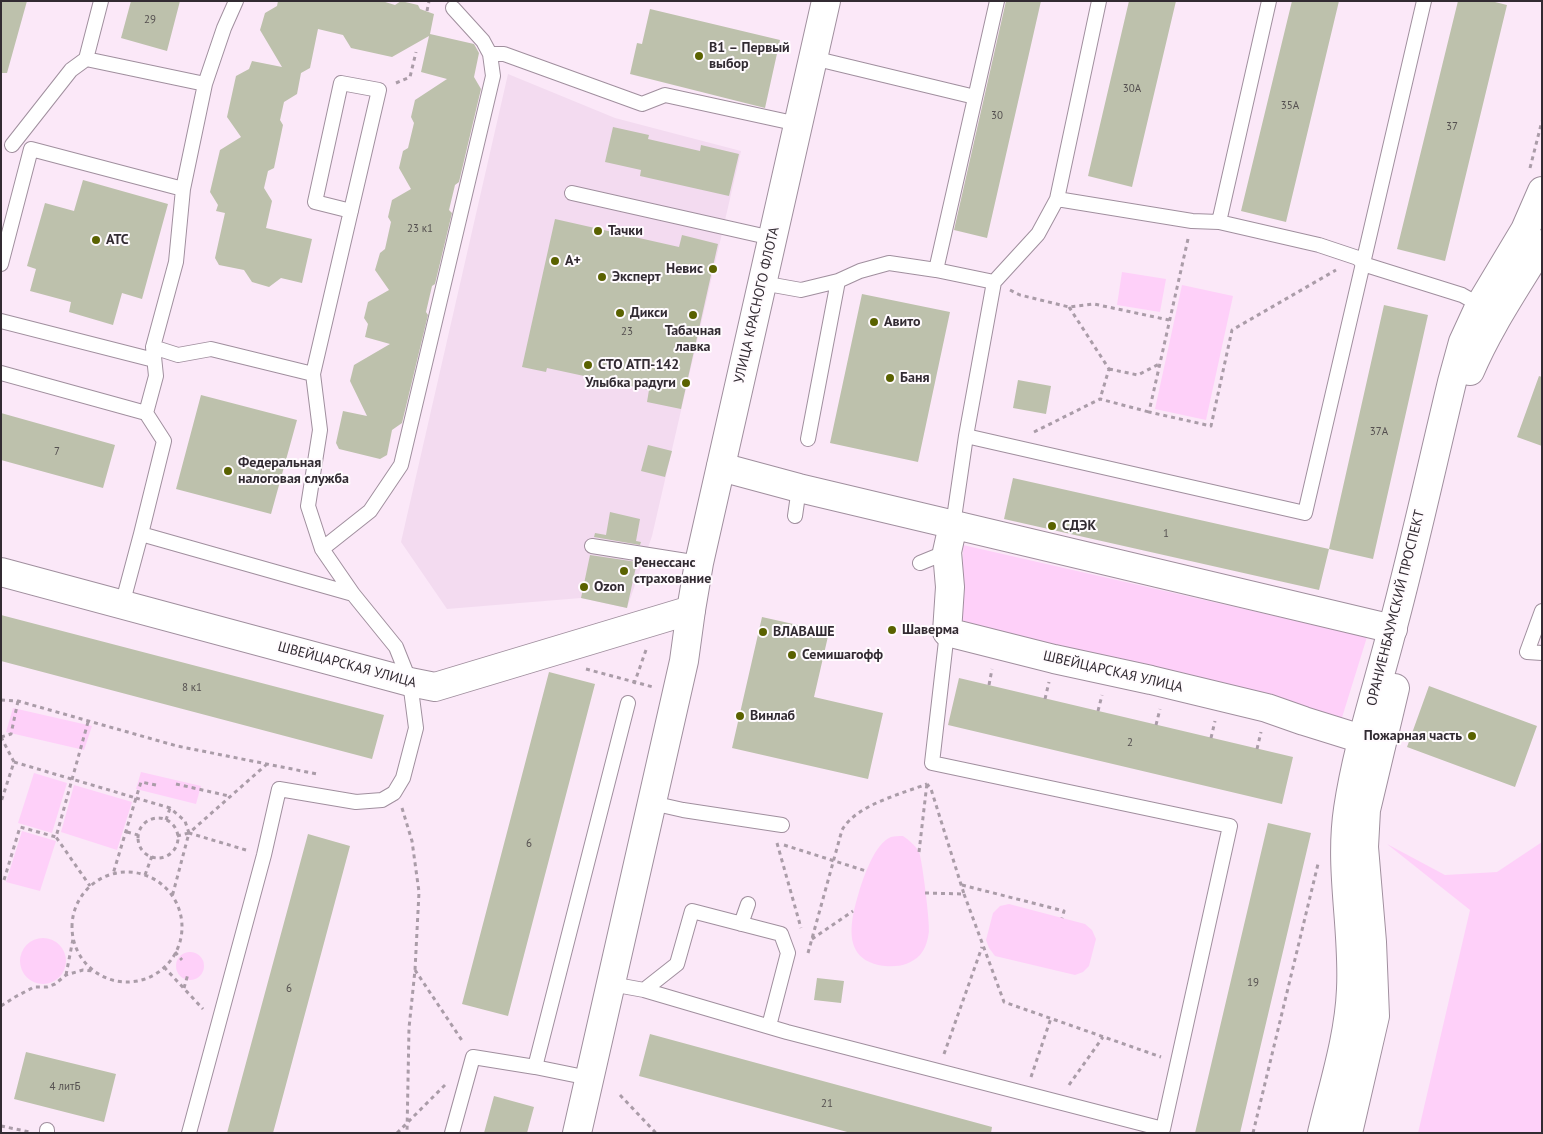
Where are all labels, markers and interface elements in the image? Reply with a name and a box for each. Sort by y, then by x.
house number: 29 [144,13,156,27]
place label: В1 – Первый выбор [709,40,790,72]
marker: В1 – Первый выбор [693,50,705,62]
house number: 30А [1123,82,1141,96]
house number: 35А [1281,99,1299,113]
house number: 30 [991,109,1003,123]
house number: 37 [1446,120,1458,134]
house number: 23 к1 [407,222,433,236]
place label: Тачки [608,223,643,239]
marker: Тачки [592,225,604,237]
street label: УЛИЦА КРАСНОГО ФЛОТА [731,225,783,385]
place label: АТС [106,232,129,248]
marker: АТС [90,234,102,246]
place label: А+ [565,253,581,269]
marker: А+ [549,255,561,267]
place label: Невис [666,261,703,277]
marker: Невис [707,263,719,275]
place label: Эксперт [612,269,661,285]
marker: Эксперт [596,271,608,283]
place label: Дикси [630,305,668,321]
marker: Дикси [614,307,626,319]
marker: Табачная лавка [687,309,699,321]
place label: Авито [884,314,920,330]
marker: Авито [868,316,880,328]
place label: Табачная лавка [665,323,721,356]
house number: 23 [621,325,633,339]
place label: СТО АТП-142 [598,357,679,373]
marker: СТО АТП-142 [582,359,594,371]
place label: Баня [900,370,929,386]
marker: Баня [884,372,896,384]
place label: Улыбка радуги [585,375,676,391]
marker: Улыбка радуги [680,377,692,389]
house number: 37А [1370,425,1388,439]
house number: 7 [54,445,60,459]
place label: Федеральная налоговая служба [238,455,349,488]
marker: Федеральная налоговая служба [222,465,234,477]
street label: ОРАНИЕНБАУМСКИЙ ПРОСПЕКТ [1364,508,1428,708]
place label: СДЭК [1062,518,1096,534]
marker: СДЭК [1046,520,1058,532]
house number: 1 [1163,527,1169,541]
place label: Ренессанс страхование [634,555,711,588]
marker: Ренессанс страхование [618,565,630,577]
place label: Ozon [594,579,625,595]
marker: Ozon [578,581,590,593]
place label: Шаверма [902,622,959,638]
place label: ВЛАВАШЕ [773,624,835,640]
marker: Шаверма [886,624,898,636]
marker: ВЛАВАШЕ [757,626,769,638]
street label: ШВЕЙЦАРСКАЯ УЛИЦА [276,638,418,692]
place label: Семишагофф [802,647,883,663]
street label: ШВЕЙЦАРСКАЯ УЛИЦА [1042,648,1184,696]
marker: Семишагофф [786,649,798,661]
house number: 8 к1 [182,681,202,695]
place label: Винлаб [750,708,795,724]
marker: Винлаб [734,710,746,722]
place label: Пожарная часть [1364,728,1462,744]
marker: Пожарная часть [1466,730,1478,742]
house number: 2 [1127,736,1133,750]
house number: 6 [526,837,532,851]
house number: 19 [1247,976,1259,990]
house number: 6 [286,982,292,996]
house number: 4 литБ [50,1080,80,1094]
house number: 21 [821,1097,833,1111]

